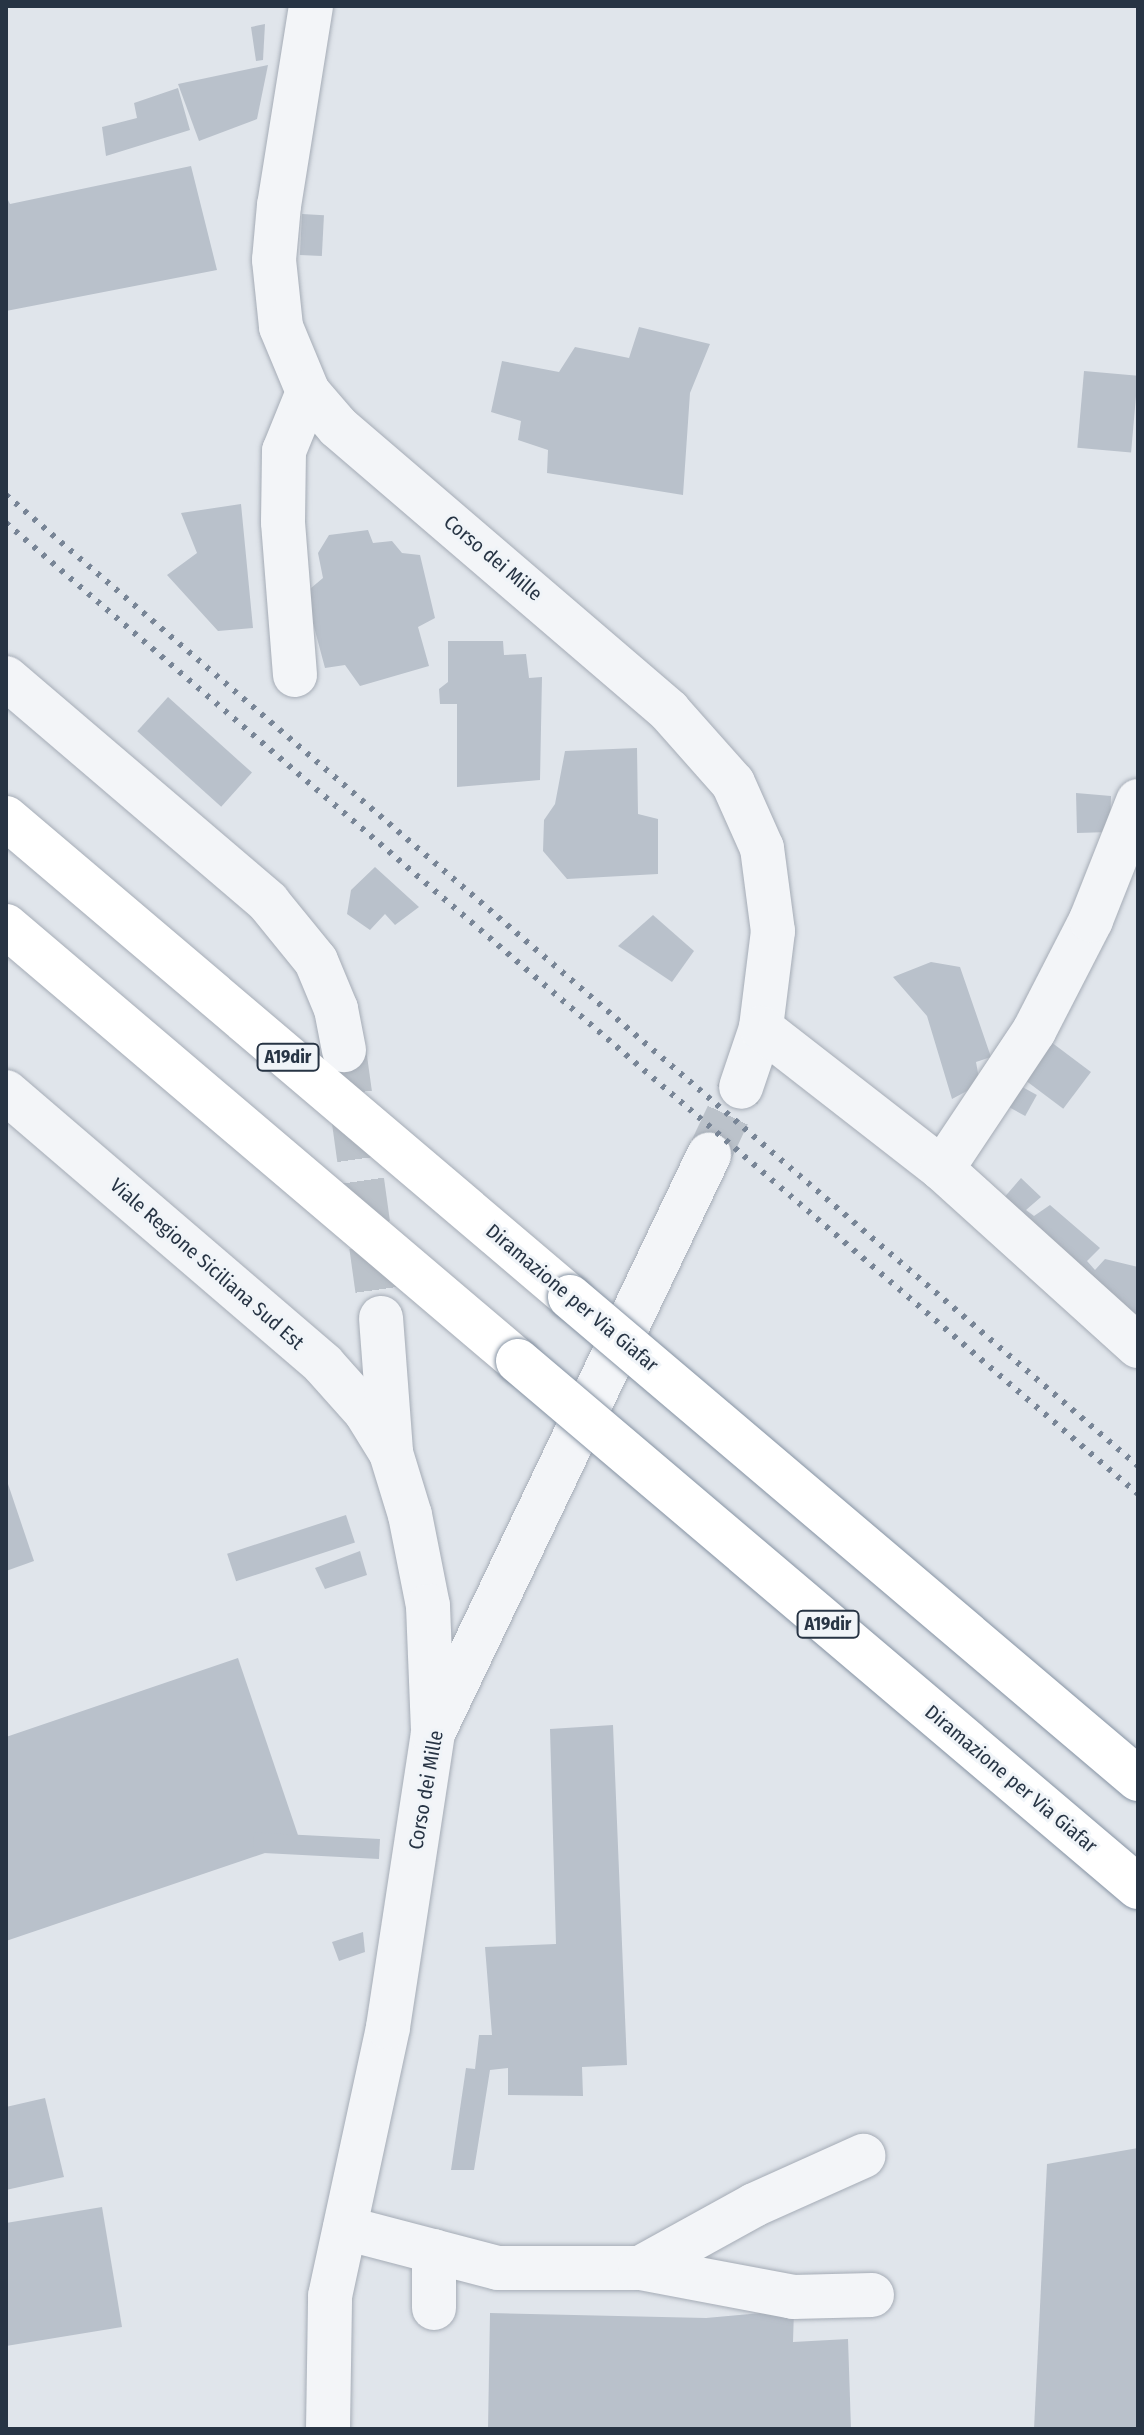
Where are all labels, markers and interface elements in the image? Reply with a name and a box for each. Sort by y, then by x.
street label: Corso dei Mille [439,510,547,606]
road number: A19dir [256,1043,320,1071]
street label: Viale Regione Siciliana Sud Est [105,1173,309,1355]
street label: Diramazione per Via Giafar [481,1219,663,1377]
road number: A19dir [796,1610,860,1638]
street label: Diramazione per Via Giafar [920,1700,1102,1858]
street label: Corso dei Mille [404,1728,448,1852]

